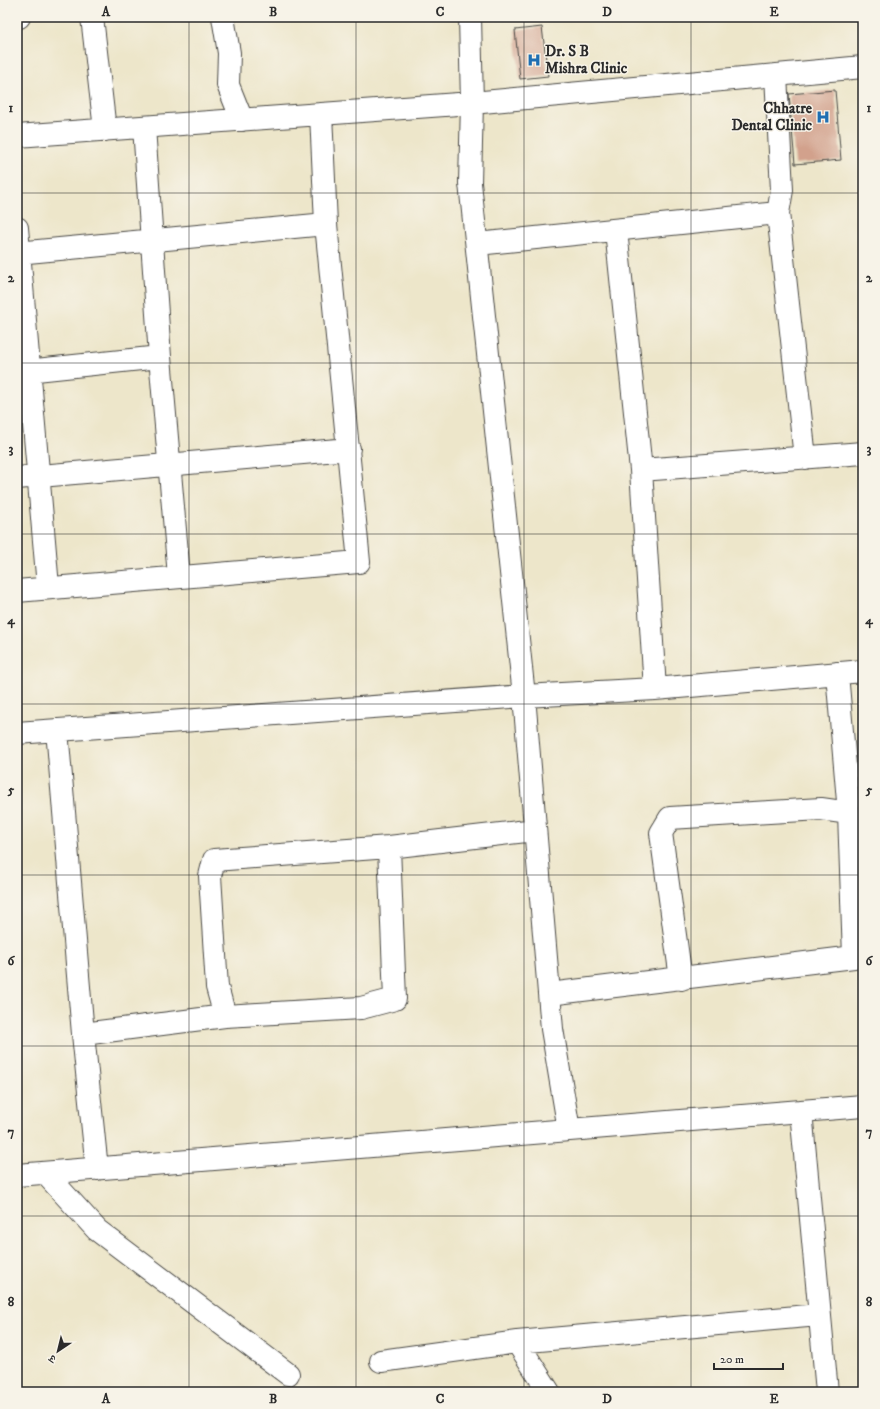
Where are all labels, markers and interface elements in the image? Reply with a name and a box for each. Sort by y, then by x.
text: A [101,4,111,20]
text: B [269,4,277,20]
text: C [436,4,445,20]
text: D [602,4,612,20]
text: E [769,4,779,20]
place label: Dr. S B Mishra Clinic [545,42,628,78]
hospital icon: Dr. S B Mishra Clinic [526,52,542,68]
place label: Chhatre Dental Clinic [731,99,813,135]
text: 1 [9,100,14,116]
text: 1 [867,100,872,116]
hospital icon: Chhatre Dental Clinic [815,109,831,125]
text: 2 [8,270,15,286]
text: 2 [866,270,873,286]
text: 3 [9,441,14,457]
text: 3 [867,441,872,457]
text: 4 [6,612,15,629]
text: 4 [864,612,873,629]
text: 5 [7,782,15,798]
text: 5 [865,782,873,798]
text: 6 [8,953,16,969]
text: 6 [866,953,874,969]
text: 7 [8,1124,15,1140]
text: 7 [866,1124,873,1140]
text: 8 [8,1294,15,1310]
text: 8 [866,1294,873,1310]
north arrow [38,1331,78,1371]
scale bar [714,1345,783,1371]
text: उ [45,1350,60,1366]
text: 20 m [720,1352,744,1367]
text: A [101,1391,111,1407]
text: B [269,1391,277,1407]
text: C [436,1391,445,1407]
text: D [602,1391,612,1407]
text: E [769,1391,779,1407]

